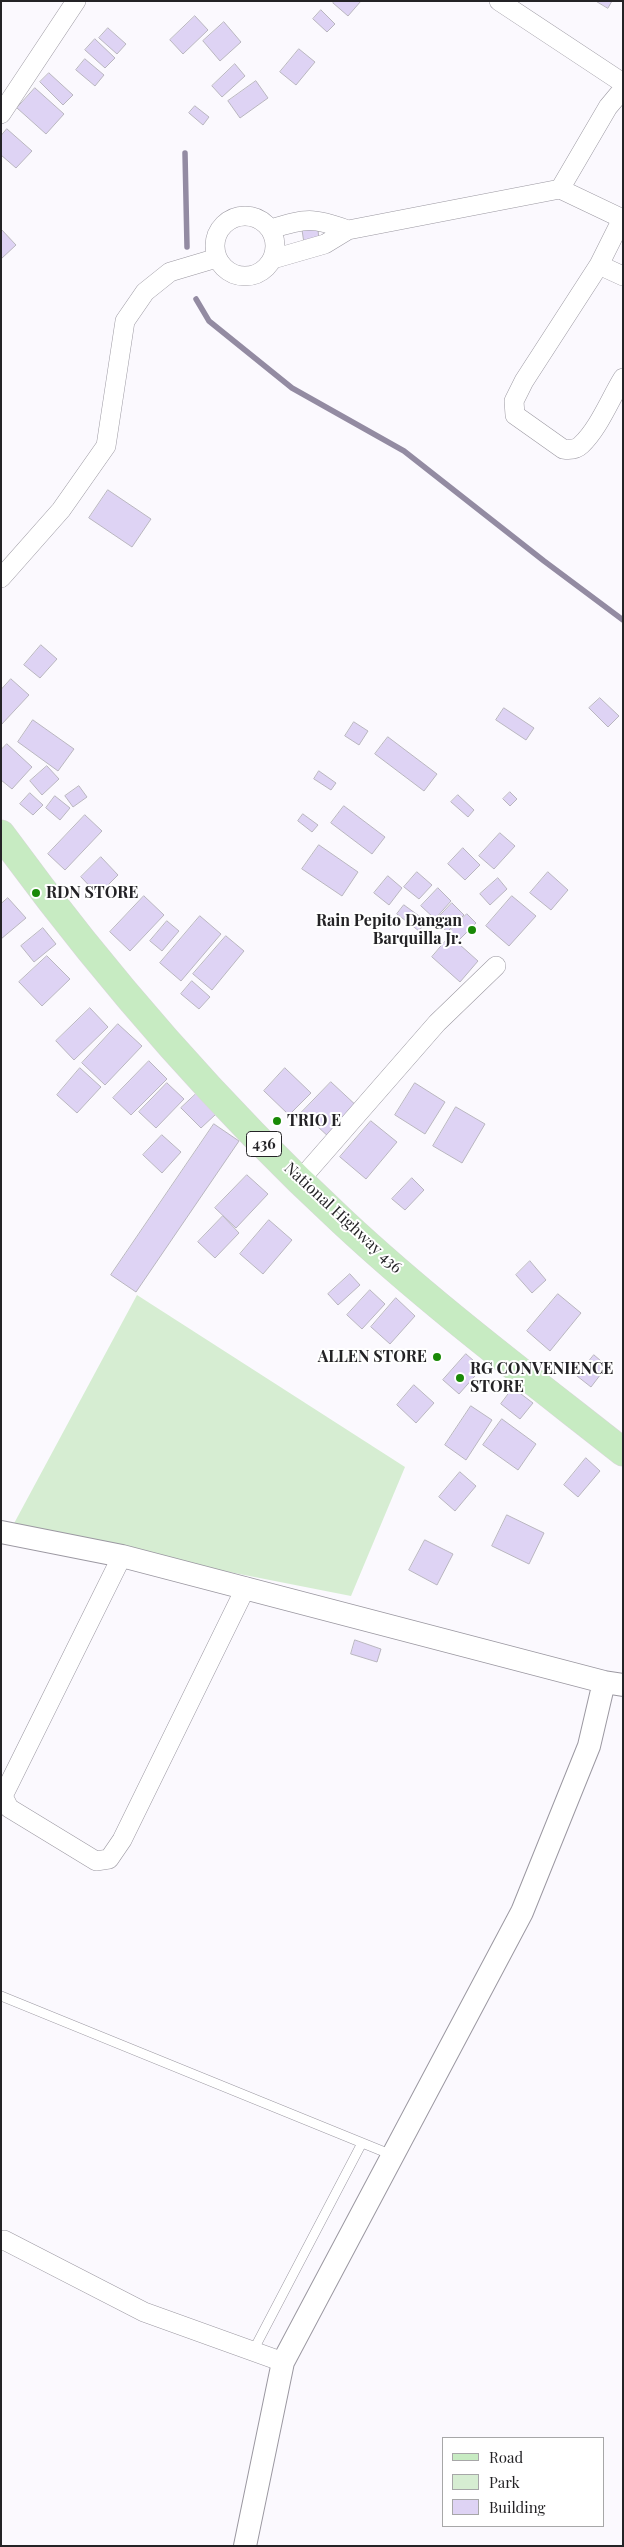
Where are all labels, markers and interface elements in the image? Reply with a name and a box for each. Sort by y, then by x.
place label: RDN STORE [46,883,138,903]
marker: RDN STORE [30,887,42,899]
place label: Rain Pepito Dangan Barquilla Jr. [316,911,462,949]
marker: Rain Pepito Dangan Barquilla Jr. [466,924,478,936]
place label: TRIO E [287,1111,341,1131]
marker: TRIO E [271,1115,283,1127]
road number: 436 [246,1132,282,1156]
street label: National Highway 436 [280,1159,406,1277]
place label: ALLEN STORE [318,1347,427,1367]
marker: ALLEN STORE [431,1351,443,1363]
place label: RG CONVENIENCE STORE [470,1359,613,1397]
marker: RG CONVENIENCE STORE [454,1372,466,1384]
legend [442,2437,604,2527]
text: Road [489,2447,523,2467]
text: Park [489,2472,520,2492]
text: Building [489,2497,545,2517]

